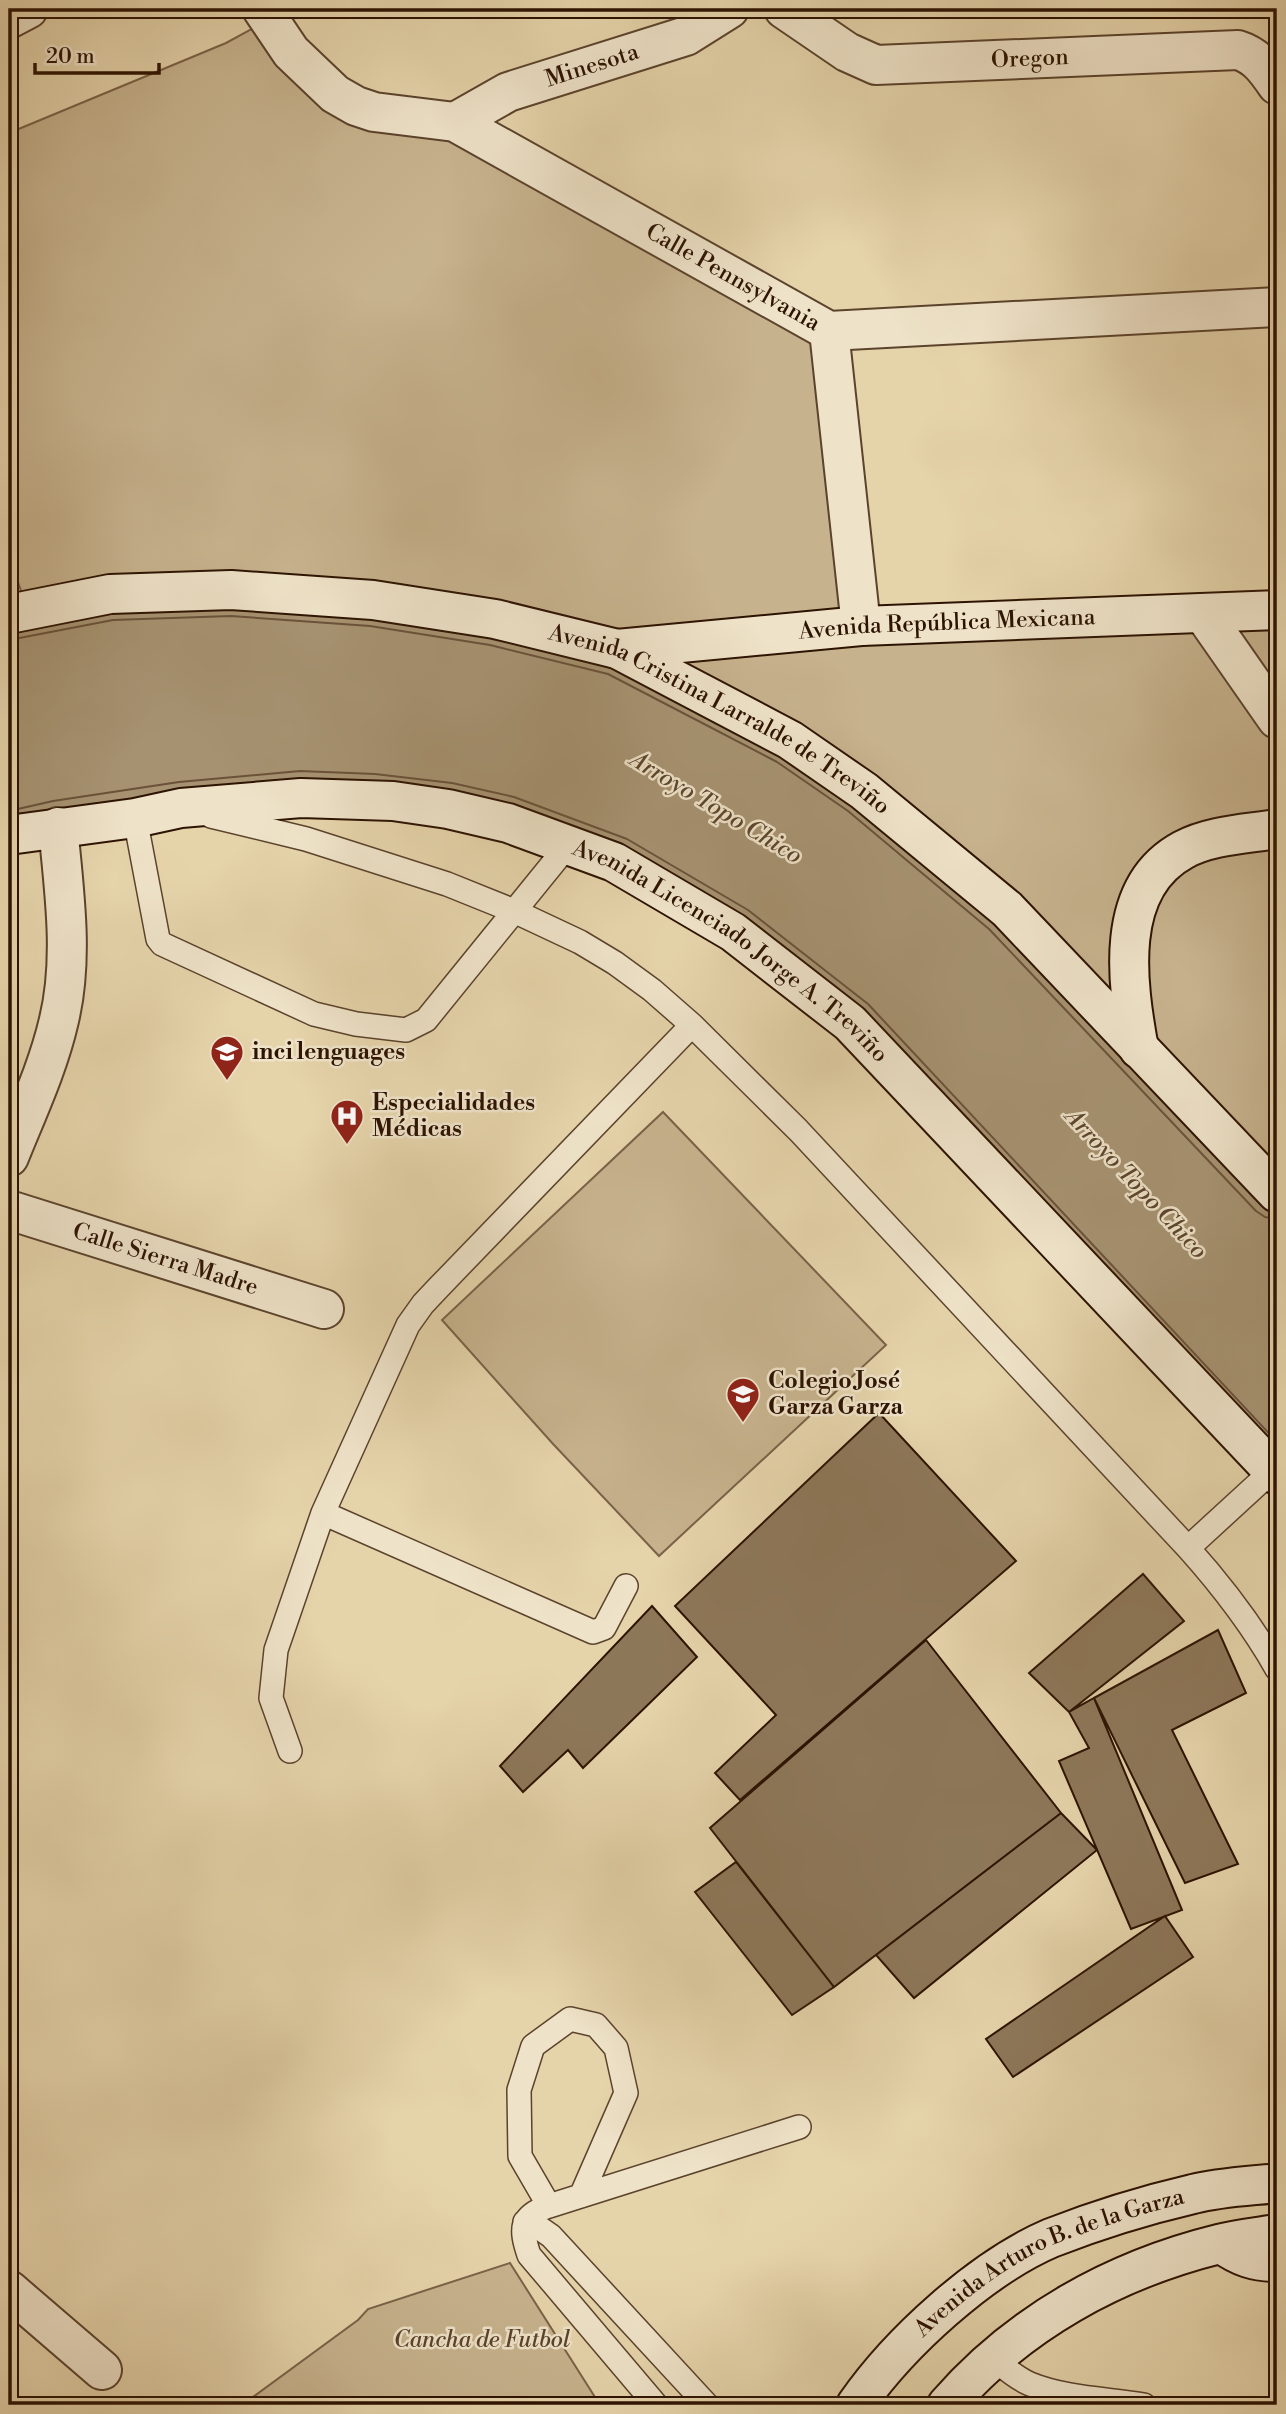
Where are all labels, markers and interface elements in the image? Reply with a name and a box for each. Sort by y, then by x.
scale bar [35,32,159,76]
street label: Minesota [542,38,642,93]
street label: Oregon [990,43,1070,74]
text: 20 m [46,44,95,70]
street label: Calle Pennsylvania [641,217,826,337]
street label: Avenida República Mexicana [796,603,1096,646]
street label: Avenida Cristina Larralde de Treviño [545,618,896,821]
water label: Arroyo Topo Chico [622,743,807,871]
street label: Avenida Licenciado Jorge A. Treviño [568,834,894,1068]
school or university icon: inci lenguages [208,1033,246,1082]
place label: inci lenguages [252,1038,405,1066]
place label: Especialidades Médicas [372,1089,535,1143]
hospital icon: Especialidades Médicas [328,1097,366,1146]
water label: Arroyo Topo Chico [1056,1100,1214,1266]
street label: Calle Sierra Madre [69,1217,262,1301]
place label: Colegio José Garza Garza [768,1367,904,1421]
school or university icon: Colegio José Garza Garza [724,1375,762,1424]
street label: Avenida Arturo B. de la Garza [908,2183,1187,2344]
park label: Cancha de Futbol [394,2326,571,2354]

